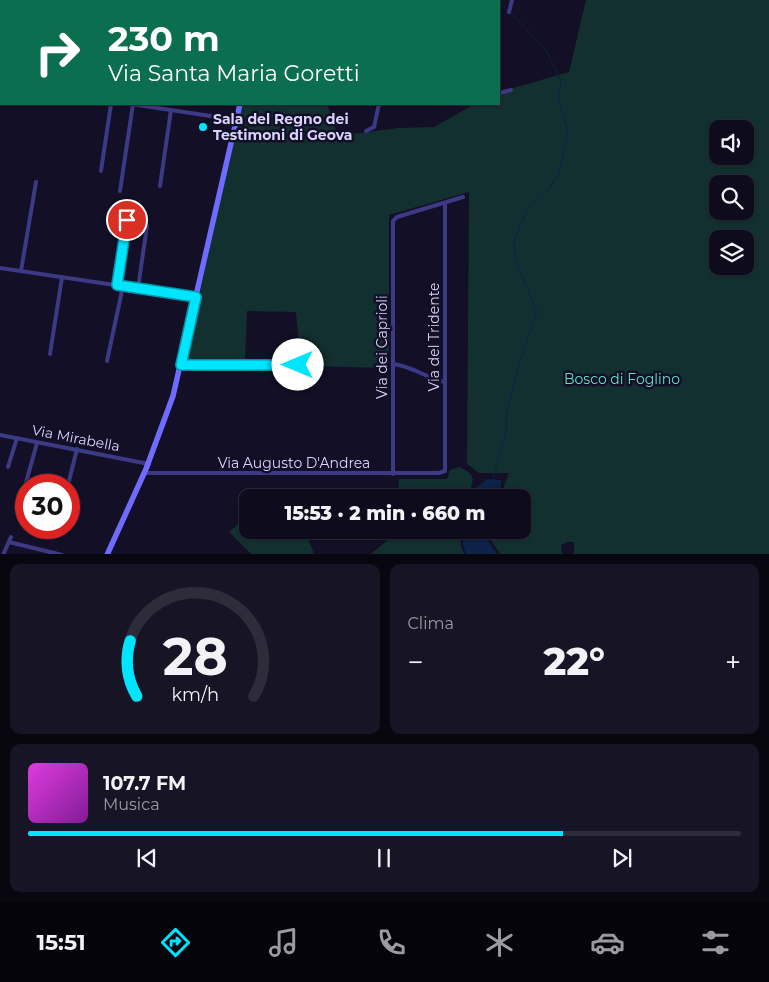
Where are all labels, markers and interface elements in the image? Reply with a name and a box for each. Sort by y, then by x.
text: 230 m [108,17,220,60]
icon: right [25,20,90,85]
text: Via Santa Maria Goretti [108,60,360,87]
place label: Sala del Regno dei Testimoni di Geova [213,110,352,144]
map controls [709,120,754,275]
button: sound [709,120,754,165]
marker: Sala del Regno dei Testimoni di Geova [197,121,209,133]
button: search [709,175,754,220]
pin [106,199,148,241]
icon: arrive [113,206,141,234]
button: layers [709,230,754,275]
street label: Via del Tridente [425,282,443,392]
street label: Via dei Caprioli [373,295,391,399]
position arrow [271,338,323,390]
park label: Bosco di Foglino [564,370,680,388]
street label: Via Mirabella [30,421,122,455]
street label: Via Augusto D'Andrea [218,454,370,472]
speed limit sign: 30 [15,474,80,539]
text: 15:53 · 2 min · 660 m [285,502,485,525]
text: Clima [408,614,454,633]
text: 28 [162,625,227,688]
text: 22° [544,638,605,685]
text: − [408,645,424,679]
text: + [725,645,741,679]
text: km/h [171,684,219,705]
text: 107.7 FM [103,772,186,795]
text: Musica [103,795,160,814]
icon: previous [133,844,161,872]
icon: pause [370,844,398,872]
icon: next [608,844,636,872]
icon: directions [158,925,193,960]
icon: music [266,925,301,960]
icon: phone [374,925,409,960]
icon: climate [482,925,517,960]
icon: car [590,925,625,960]
icon: filters [698,925,733,960]
text: 15:51 [36,929,86,956]

